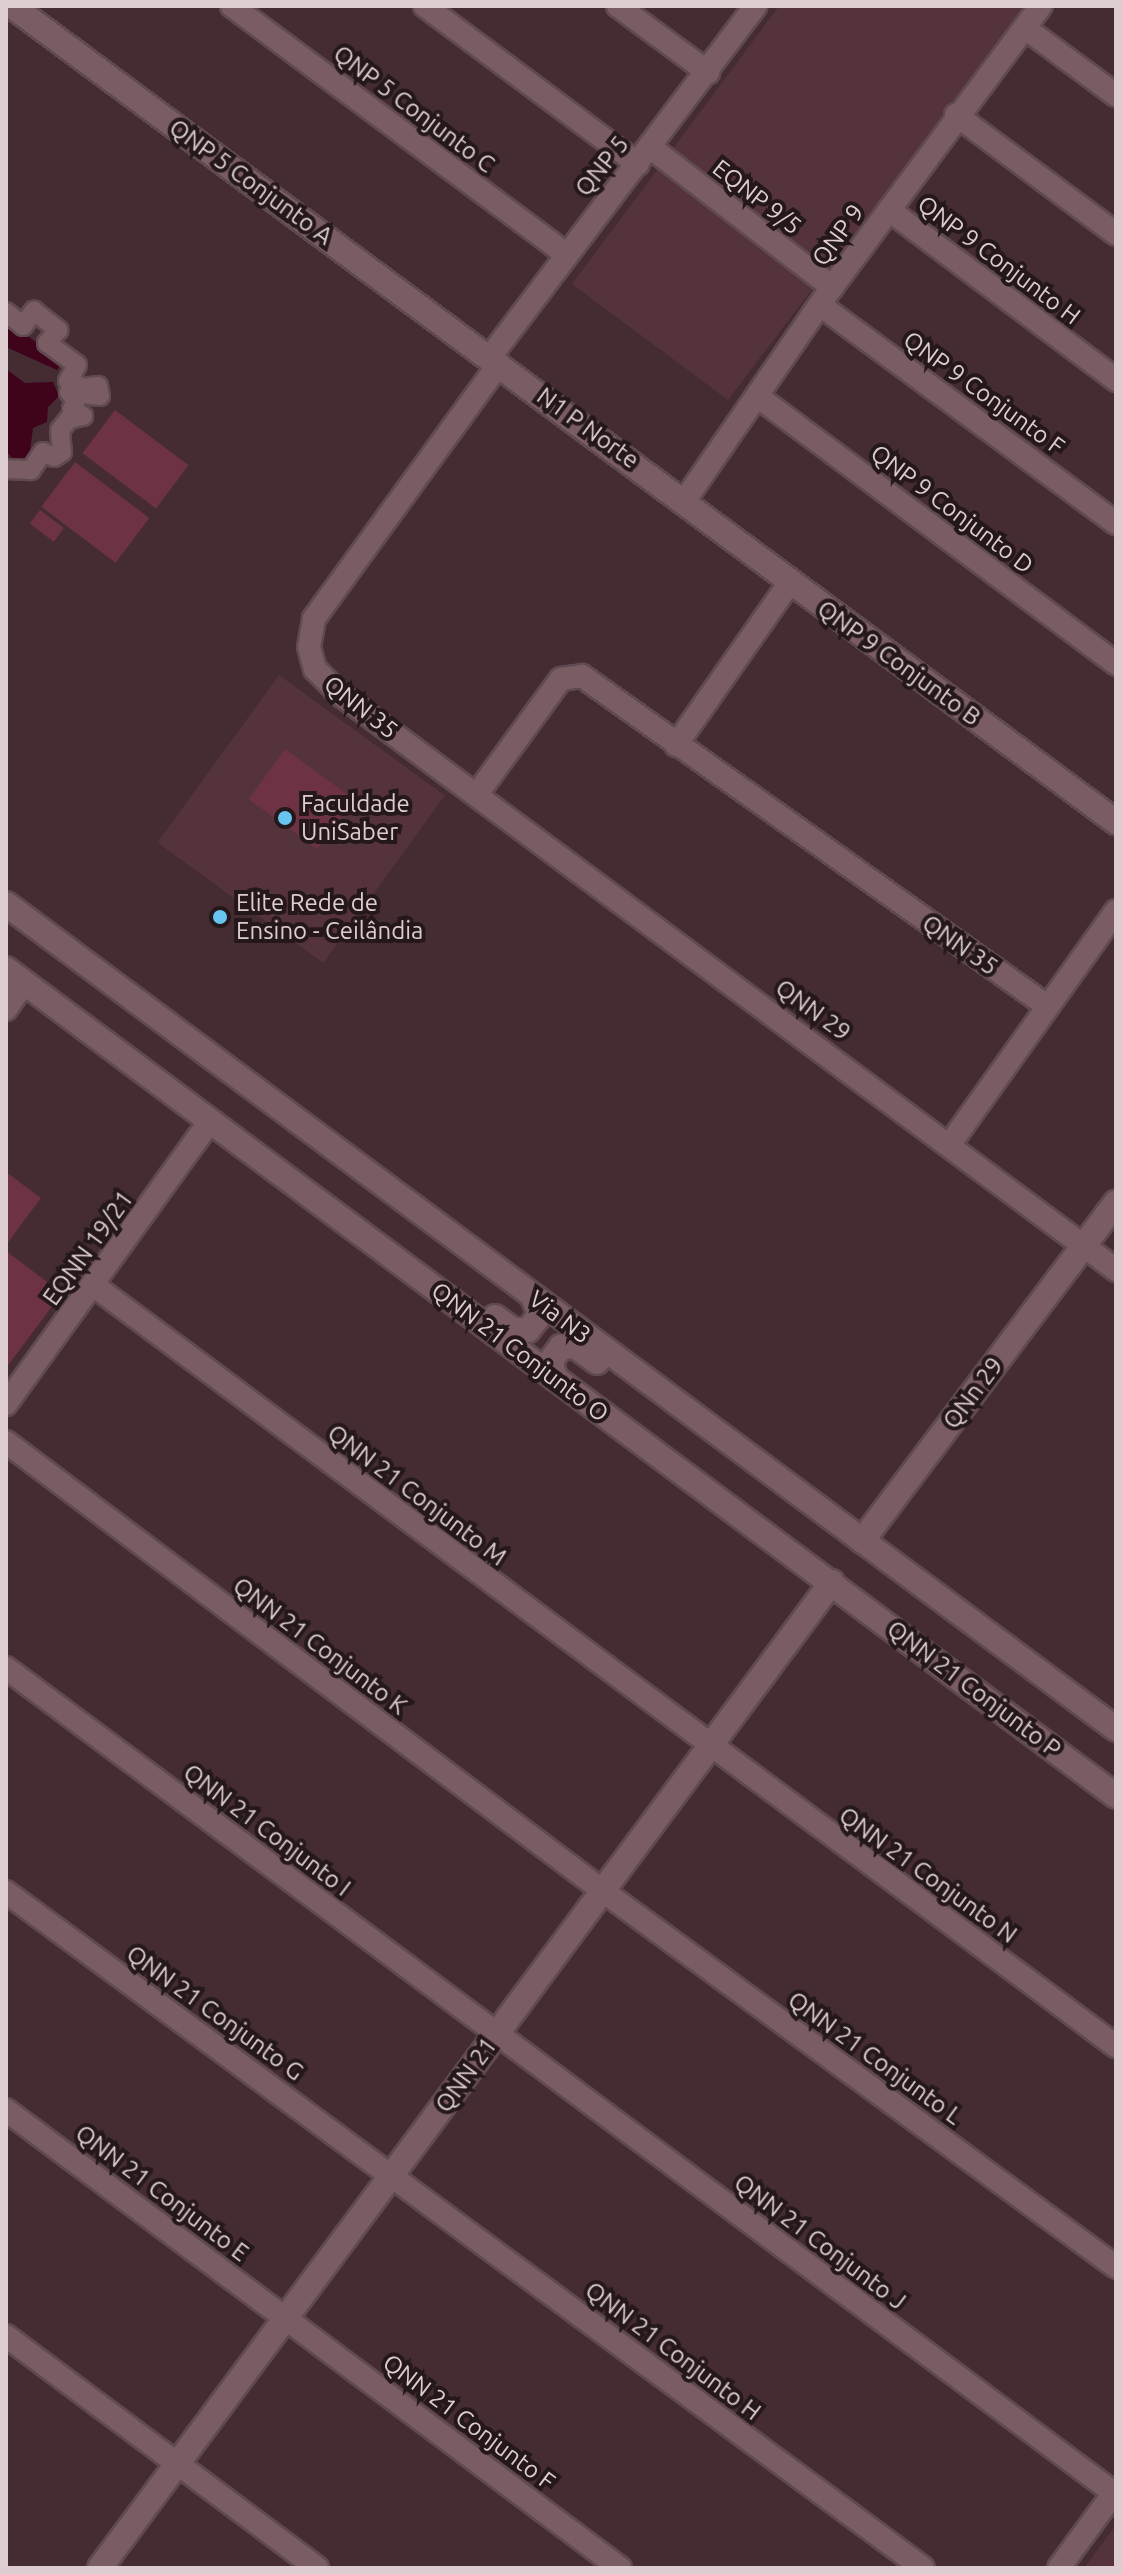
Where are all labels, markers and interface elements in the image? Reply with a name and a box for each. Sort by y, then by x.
street label: QNP 5 Conjunto C [328,39,500,179]
street label: QNP 5 Conjunto A [164,113,338,251]
street label: QNP 5 [569,130,635,202]
street label: EQNP 9/5 [707,153,807,241]
street label: QNP 9 Conjunto H [912,190,1086,330]
street label: QNP 9 [806,199,870,271]
street label: QNP 9 Conjunto F [898,325,1070,461]
street label: N1 P Norte [531,381,645,475]
street label: QNP 9 Conjunto D [865,438,1039,580]
street label: QNP 9 Conjunto B [812,594,986,732]
street label: QNN 35 [318,669,404,745]
place label: Faculdade UniSaber [301,790,410,846]
marker: Faculdade UniSaber [276,809,294,827]
place label: Elite Rede de Ensino - Ceilândia [236,889,423,945]
marker: Elite Rede de Ensino - Ceilândia [211,908,229,926]
street label: QNN 35 [917,909,1003,981]
street label: QNN 29 [770,973,856,1047]
street label: EQNN 19/21 [37,1185,139,1311]
street label: QNN 21 Conjunto O [426,1276,614,1428]
street label: Via N3 [523,1284,597,1350]
street label: QNn 29 [937,1352,1009,1434]
street label: QNN 21 Conjunto M [322,1418,512,1572]
street label: QNN 21 Conjunto K [227,1571,413,1721]
street label: QNN 21 Conjunto P [882,1614,1066,1764]
street label: QNN 21 Conjunto I [178,1758,356,1902]
street label: QNN 21 Conjunto N [834,1801,1022,1949]
street label: QNN 21 Conjunto G [121,1939,309,2087]
street label: QNN 21 Conjunto L [782,1985,968,2131]
street label: QNN 21 [429,2032,503,2118]
street label: QNN 21 Conjunto E [70,2119,254,2267]
street label: QNN 21 Conjunto J [729,2168,911,2316]
street label: QNN 21 Conjunto H [580,2276,766,2426]
street label: QNN 21 Conjunto F [377,2348,561,2496]

